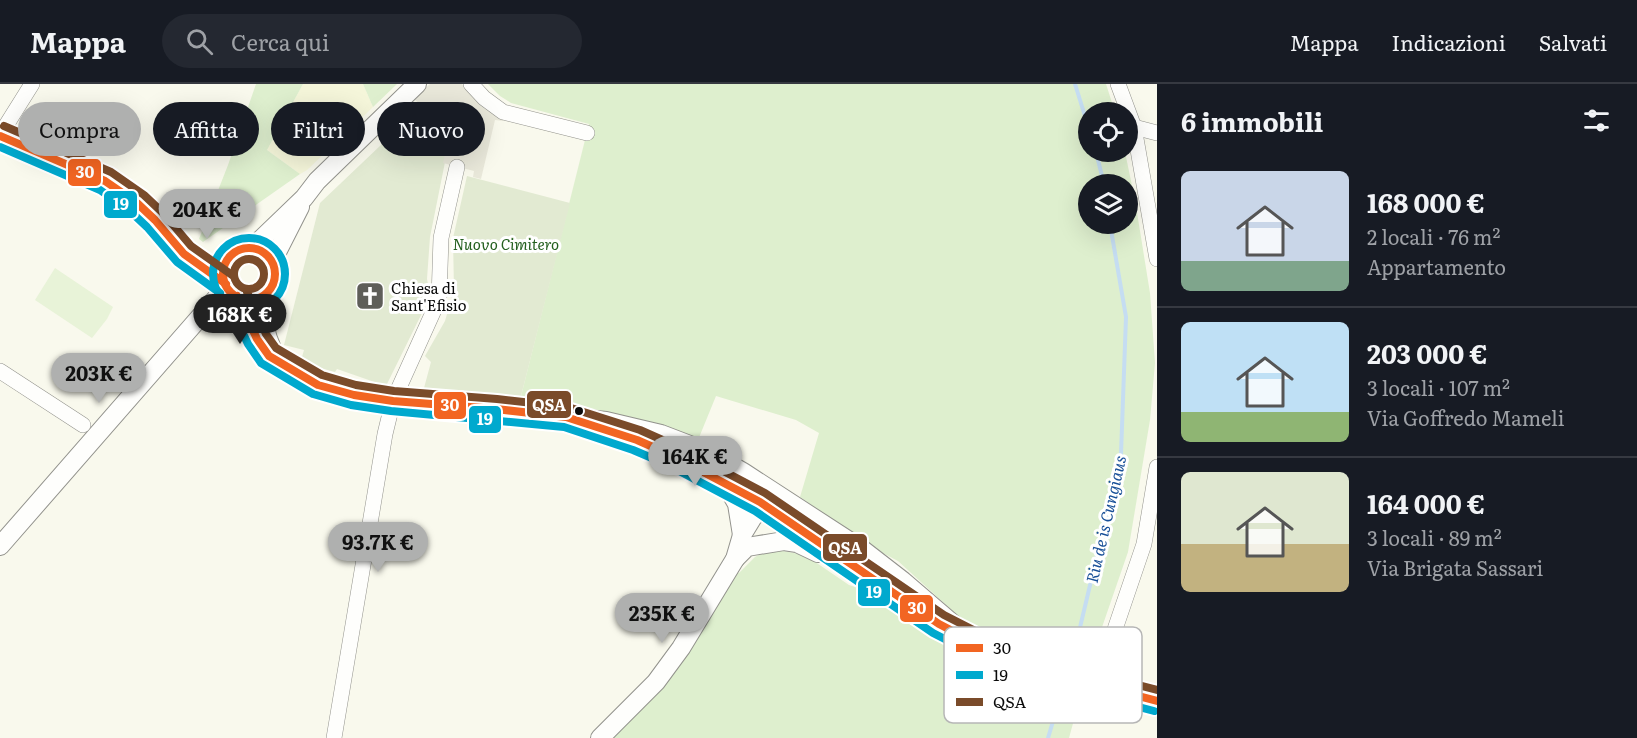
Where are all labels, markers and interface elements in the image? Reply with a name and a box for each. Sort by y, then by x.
search box [162,14,582,68]
text: Mappa [30,20,126,62]
icon: search [183,25,216,58]
text: Cerca qui [231,25,329,58]
text: Mappa [1290,26,1359,57]
text: Indicazioni [1392,26,1506,57]
text: Salvati [1539,26,1607,57]
text: 6 immobili [1181,101,1323,140]
chip: Compra [18,102,141,156]
chip: Affitta [153,102,259,156]
chip: Filtri [271,102,365,156]
chip: Nuovo [377,102,485,156]
map controls [1078,102,1138,234]
button: locate [1078,102,1138,162]
icon: filters [1580,104,1613,137]
line badge: 30 [67,158,102,187]
text: 30 [76,159,95,183]
button: layers [1078,174,1138,234]
text: 168 000 € [1367,182,1485,221]
pin: 204K € [158,189,256,240]
line badge: 19 [103,190,138,219]
text: 19 [113,191,129,215]
text: 204K € [173,193,241,223]
icon: home [1229,195,1301,267]
text: 2 locali · 76 m² [1367,221,1500,251]
park label: Nuovo Cimitero [453,232,559,255]
text: Appartamento [1367,251,1506,281]
place label: Chiesa di Sant'Efisio [391,276,467,316]
church icon: Chiesa di Sant'Efisio [354,280,386,312]
pin: 168K € [191,294,289,345]
text: 168K € [207,298,273,328]
text: 203 000 € [1367,333,1488,372]
icon: home [1229,346,1301,418]
pin: 203K € [50,353,148,404]
text: 203K € [65,357,133,387]
text: 3 locali · 107 m² [1367,372,1510,402]
line badge: QSA [526,390,572,419]
line badge: 30 [433,391,467,420]
text: 30 [441,392,460,416]
text: QSA [532,392,566,416]
text: Via Goffredo Mameli [1367,402,1564,432]
line badge: 19 [468,405,502,434]
unlabelled marker [573,405,585,417]
text: 19 [477,406,493,430]
pin: 164K € [646,436,744,487]
text: 164K € [662,440,728,470]
water label: Riu de is Cungiaus [1079,453,1131,585]
text: 164 000 € [1367,483,1485,522]
icon: home [1229,496,1301,568]
pin: 93.7K € [323,522,433,573]
text: 3 locali · 89 m² [1367,522,1502,552]
text: 93.7K € [342,526,414,556]
line badge: QSA [822,533,868,562]
text: QSA [828,535,862,559]
text: Via Brigata Sassari [1367,552,1543,582]
line badge: 19 [857,578,891,607]
text: 19 [866,579,882,603]
pin: 235K € [613,593,711,644]
line badge: 30 [899,594,934,623]
text: 30 [908,595,927,619]
text: 235K € [629,597,695,627]
legend [944,627,1142,723]
text: 30 [993,635,1011,659]
text: 19 [993,662,1008,686]
text: QSA [993,689,1026,713]

